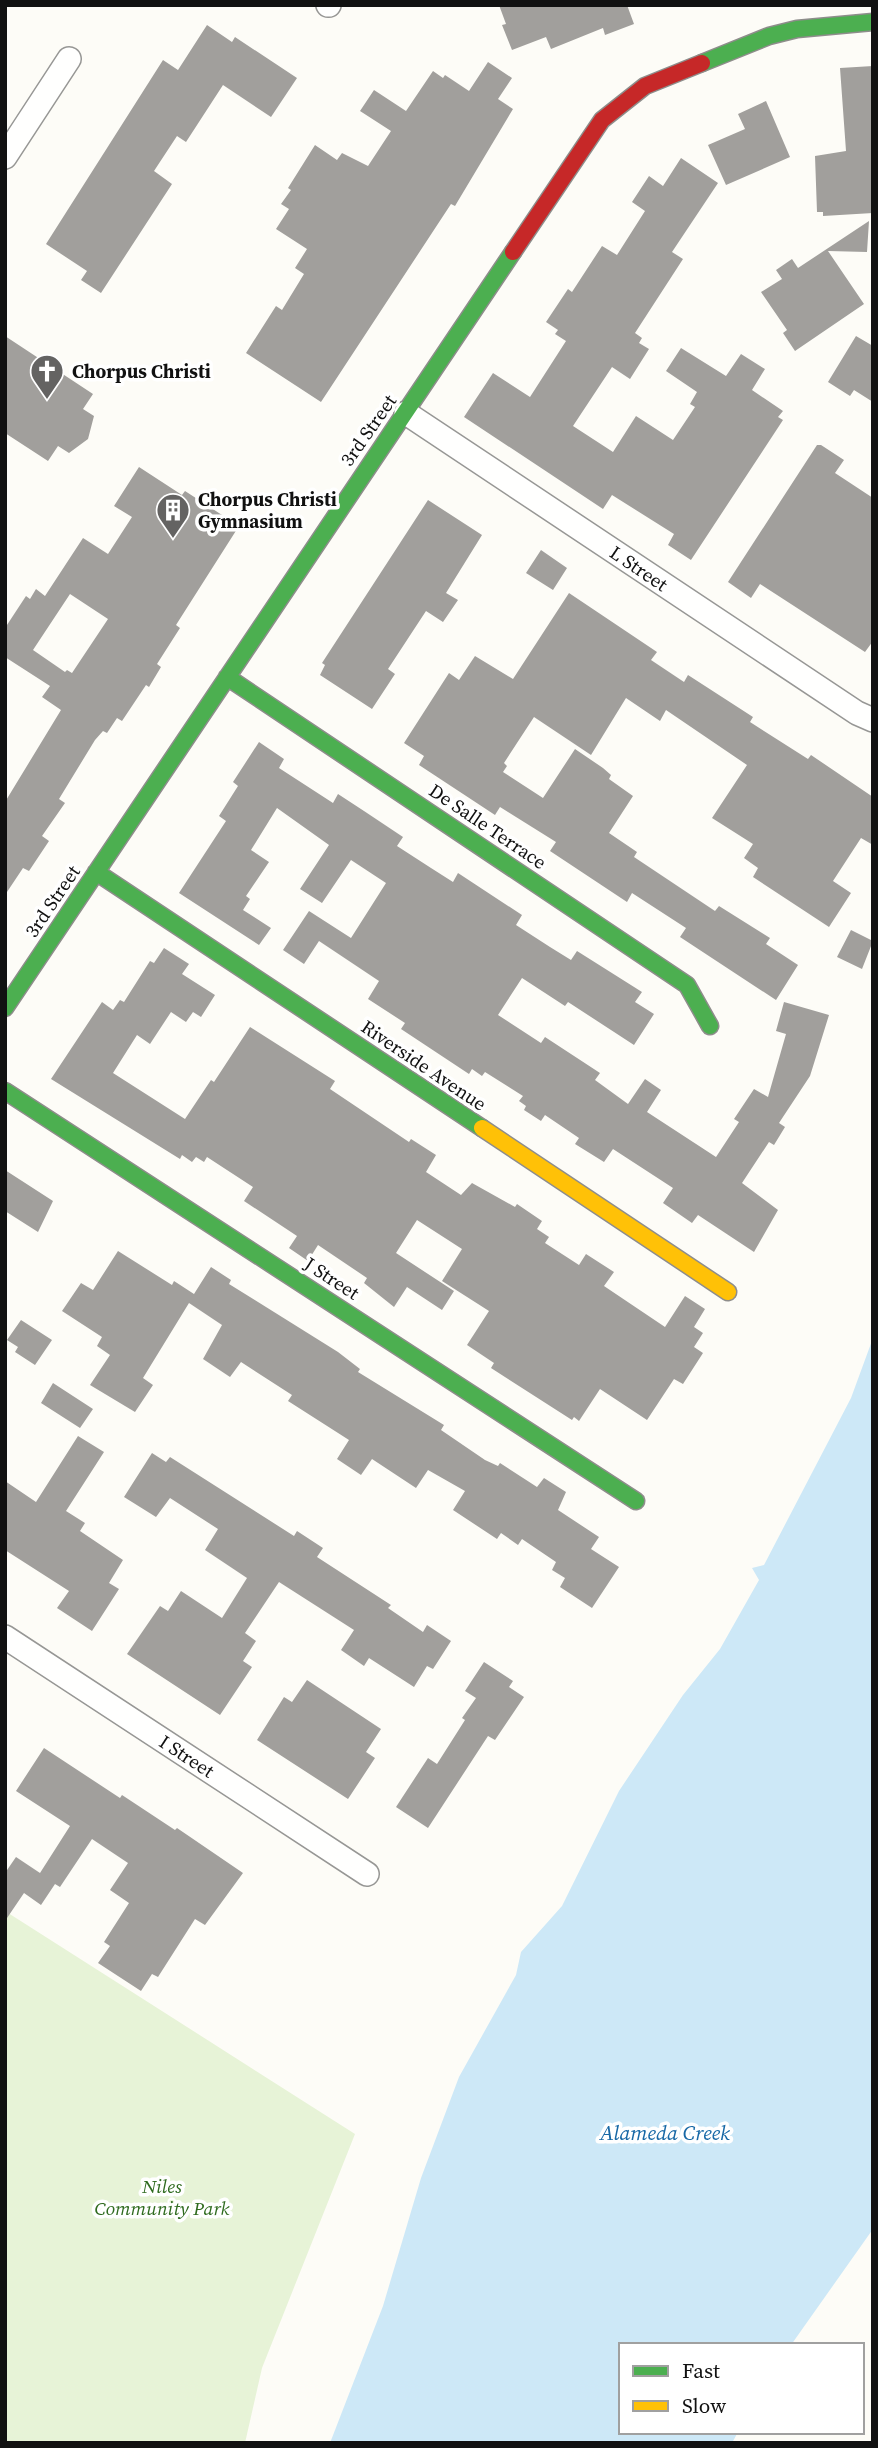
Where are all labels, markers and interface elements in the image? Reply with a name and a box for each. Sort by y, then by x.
church icon: Chorpus Christi [28,352,66,401]
place label: Chorpus Christi [72,358,211,384]
street label: 3rd Street [334,388,403,471]
place label: Chorpus Christi Gymnasium [198,486,337,534]
building icon: Chorpus Christi Gymnasium [154,491,192,540]
street label: L Street [605,539,674,597]
street label: De Salle Terrace [424,777,552,875]
street label: 3rd Street [18,859,86,942]
street label: Riverside Avenue [356,1013,492,1117]
street label: J Street [299,1250,365,1306]
street label: I Street [155,1729,220,1784]
water label: Alameda Creek [599,2118,730,2147]
park label: Niles Community Park [94,2173,230,2221]
legend [619,2343,864,2434]
text: Fast [682,2356,720,2385]
text: Slow [682,2391,726,2420]

